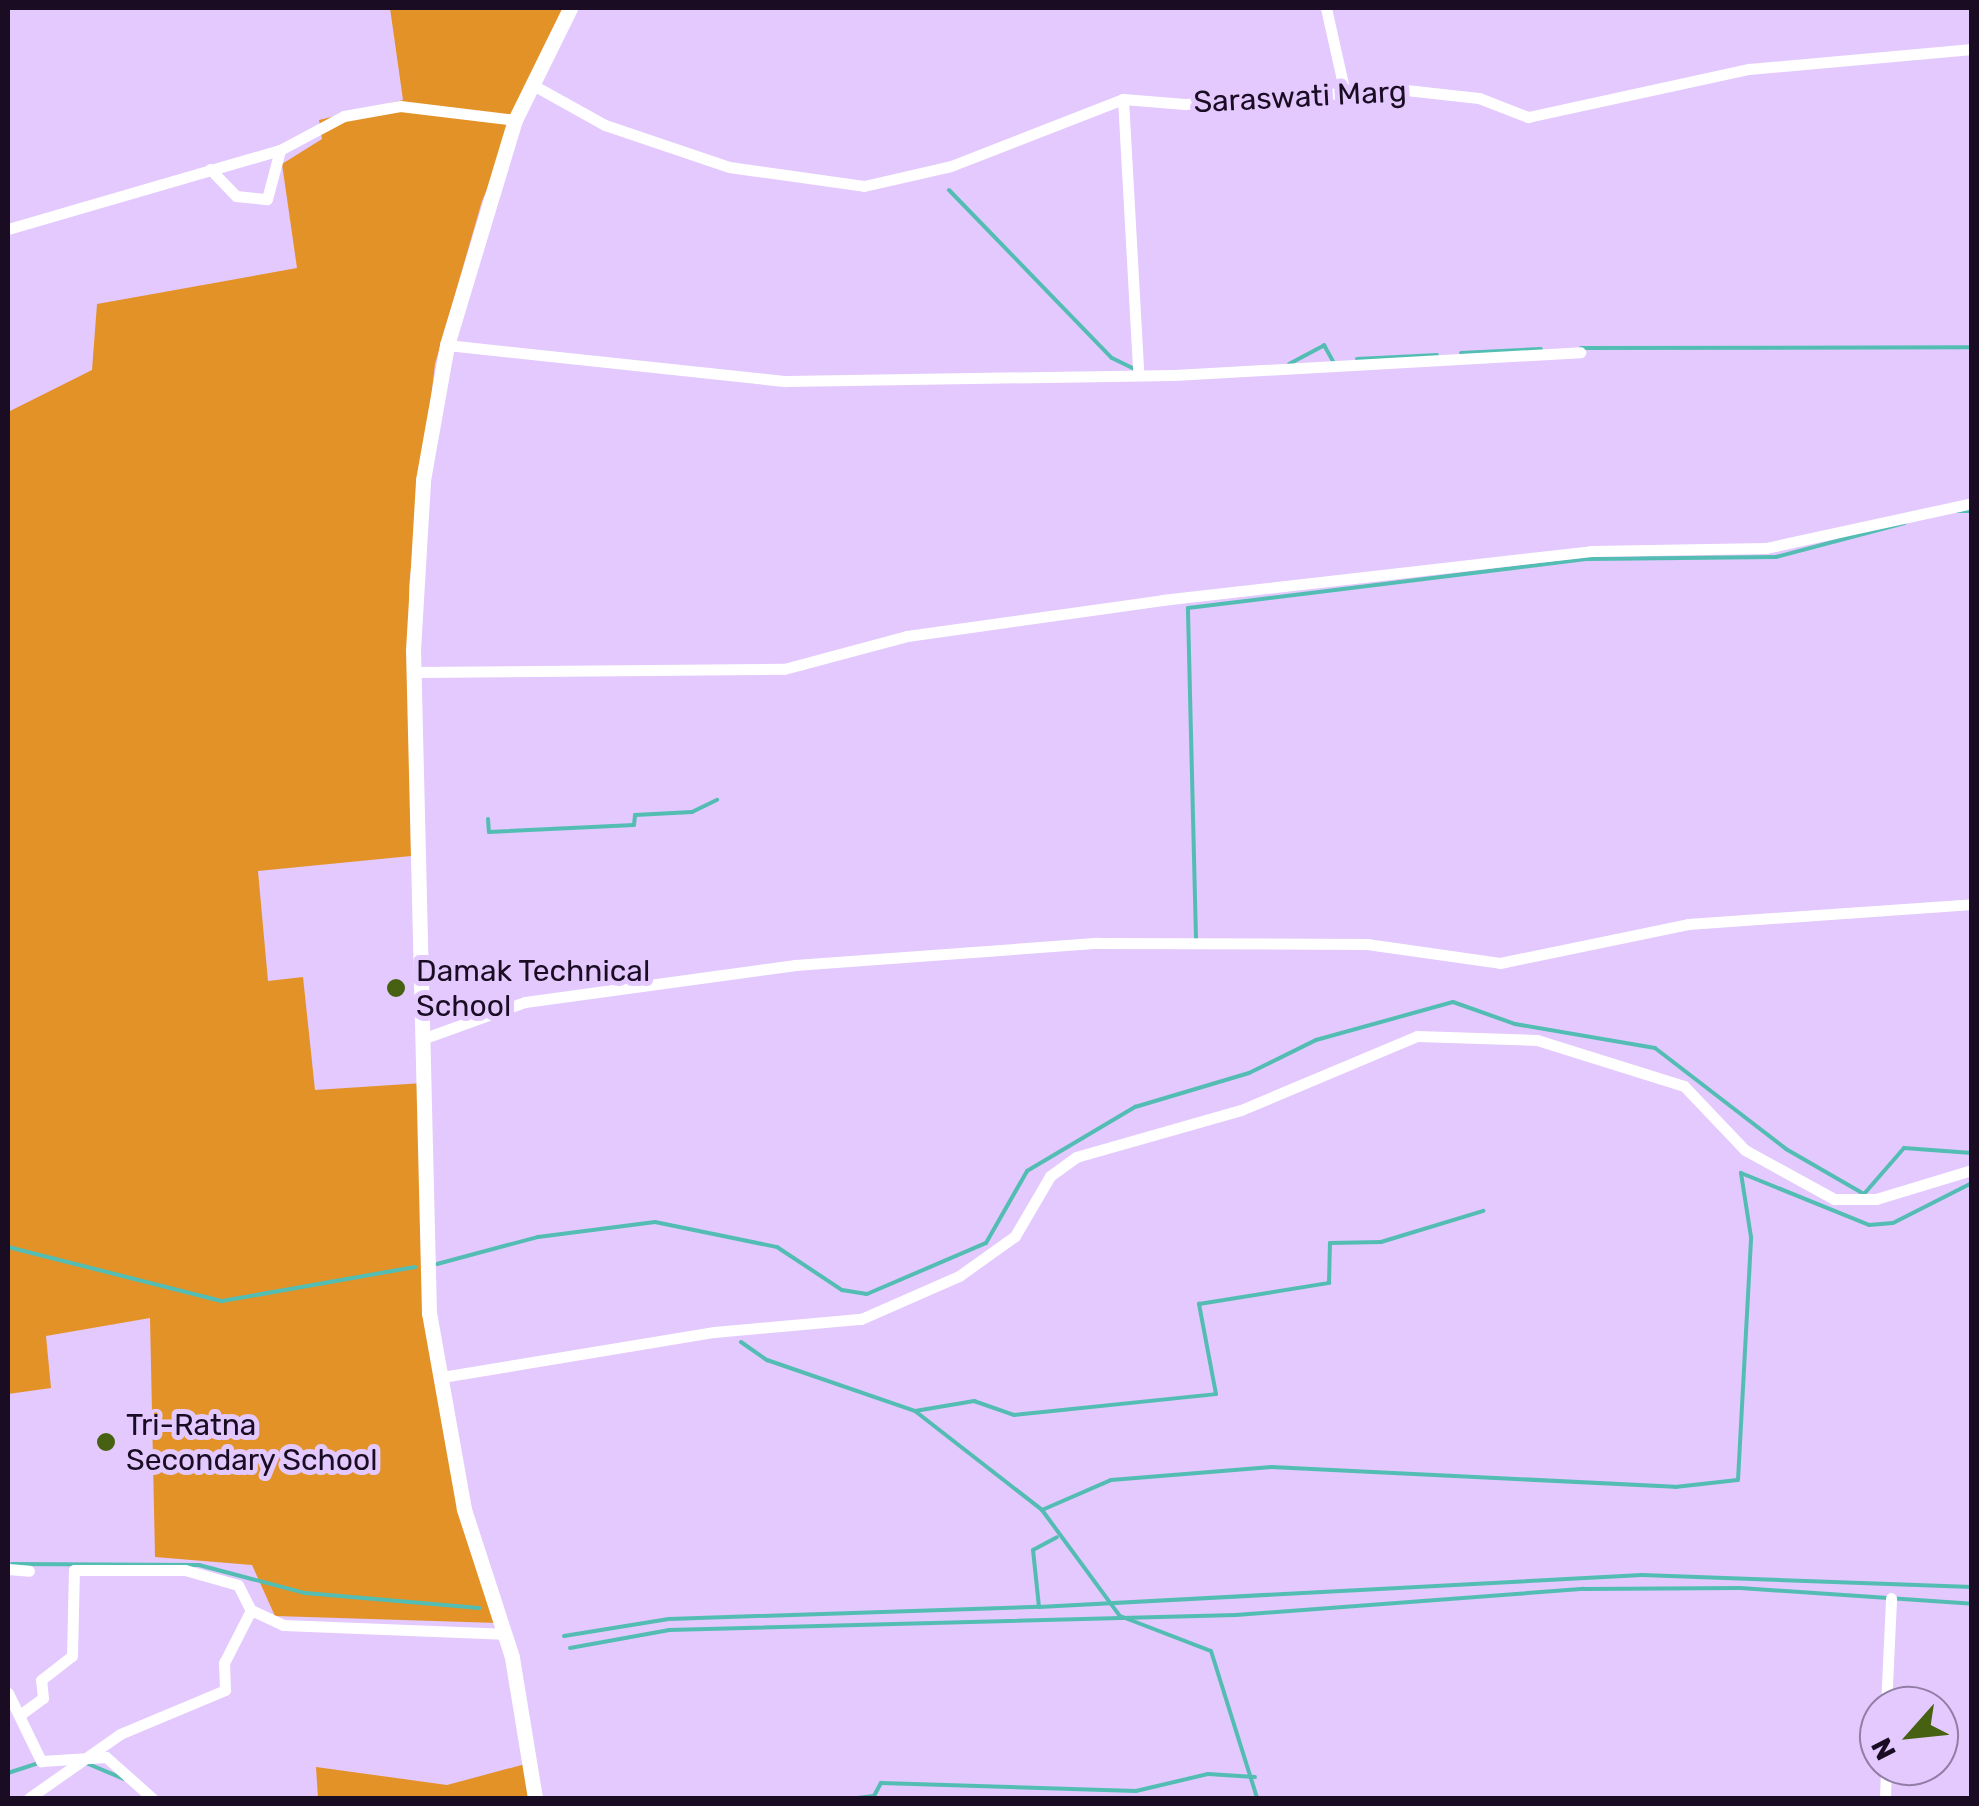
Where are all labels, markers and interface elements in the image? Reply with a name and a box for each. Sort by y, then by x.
street label: Saraswati Marg [1192,73,1408,121]
place label: Damak Technical School [416,953,651,1024]
marker: Damak Technical School [385,977,407,999]
place label: Tri-Ratna Secondary School [126,1407,378,1478]
marker: Tri-Ratna Secondary School [95,1431,117,1453]
north arrow [1859,1686,1959,1786]
text: N [1864,1732,1903,1765]

